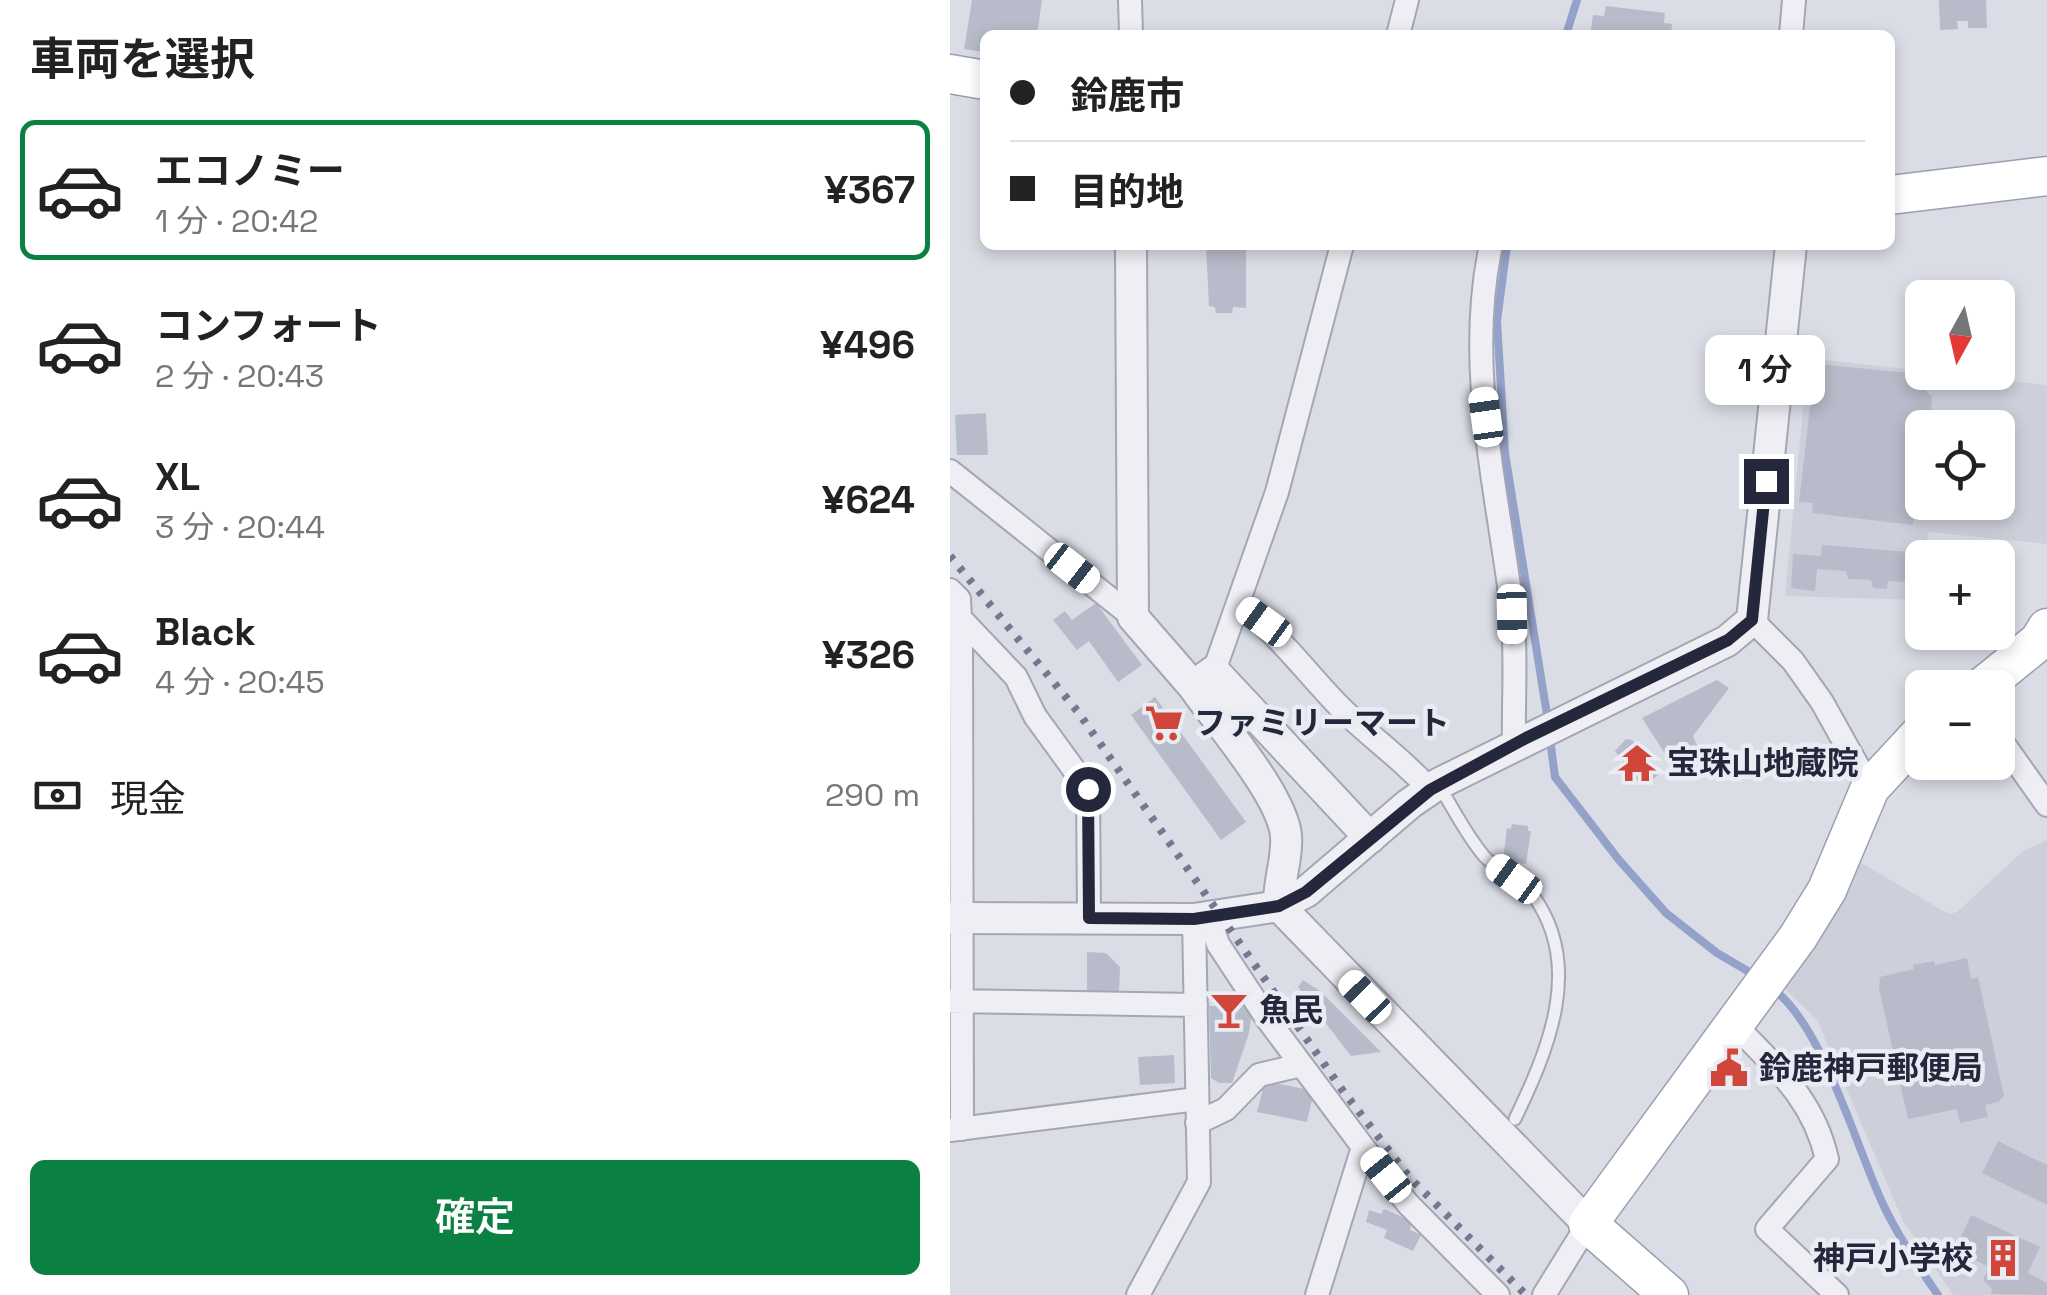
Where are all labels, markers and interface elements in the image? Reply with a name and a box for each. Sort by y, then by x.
text: 車両を選択 [30,31,255,88]
text: 鈴鹿市 [1070,72,1184,120]
icon: car [35,145,125,235]
text: エコノミー [155,147,345,195]
text: ¥367 [824,166,915,214]
text: 目的地 [1070,168,1184,216]
text: 1 分 · 20:42 [155,201,318,241]
north arrow [1905,280,2015,390]
map controls [1905,280,2015,780]
icon: car [35,300,125,390]
text: コンフォート [155,302,382,350]
text: ¥496 [820,321,915,369]
callout: 1 分 [1706,336,1826,406]
text: 1 分 [1738,350,1792,390]
text: 2 分 · 20:43 [155,356,324,396]
car [1467,385,1505,449]
button: locate [1905,410,2015,520]
text: XL [155,453,200,501]
icon: car [35,455,125,545]
route end [1744,459,1789,504]
text: ¥624 [822,476,915,524]
text: 3 分 · 20:44 [155,507,325,547]
car [1039,538,1105,598]
button: + [1905,540,2015,650]
car [1496,584,1528,644]
car [1231,592,1297,652]
text: Black [155,608,256,656]
icon: car [35,610,125,700]
text: ¥326 [822,631,915,679]
text: 4 分 · 20:45 [155,662,325,702]
button: − [1905,670,2015,780]
supermarket icon: ファミリーマート [1143,702,1185,744]
place label: ファミリーマート [1194,703,1450,743]
temple icon: 宝珠山地蔵院 [1616,742,1658,784]
place label: 宝珠山地蔵院 [1667,743,1859,783]
route start [1066,767,1111,812]
icon: cash [30,768,85,823]
text: 現金 [110,775,186,823]
text: 290 m [825,775,920,815]
car [1481,849,1547,909]
car [1333,965,1397,1029]
bar icon: 魚民 [1208,989,1250,1031]
place label: 魚民 [1259,990,1323,1030]
public building icon: 鈴鹿神戸郵便局 [1708,1047,1750,1089]
place label: 鈴鹿神戸郵便局 [1759,1048,1983,1088]
car [1355,1142,1417,1208]
button: 確定 [30,1160,920,1275]
building icon: 神戸小学校 [1982,1237,2024,1279]
place label: 神戸小学校 [1813,1238,1973,1278]

